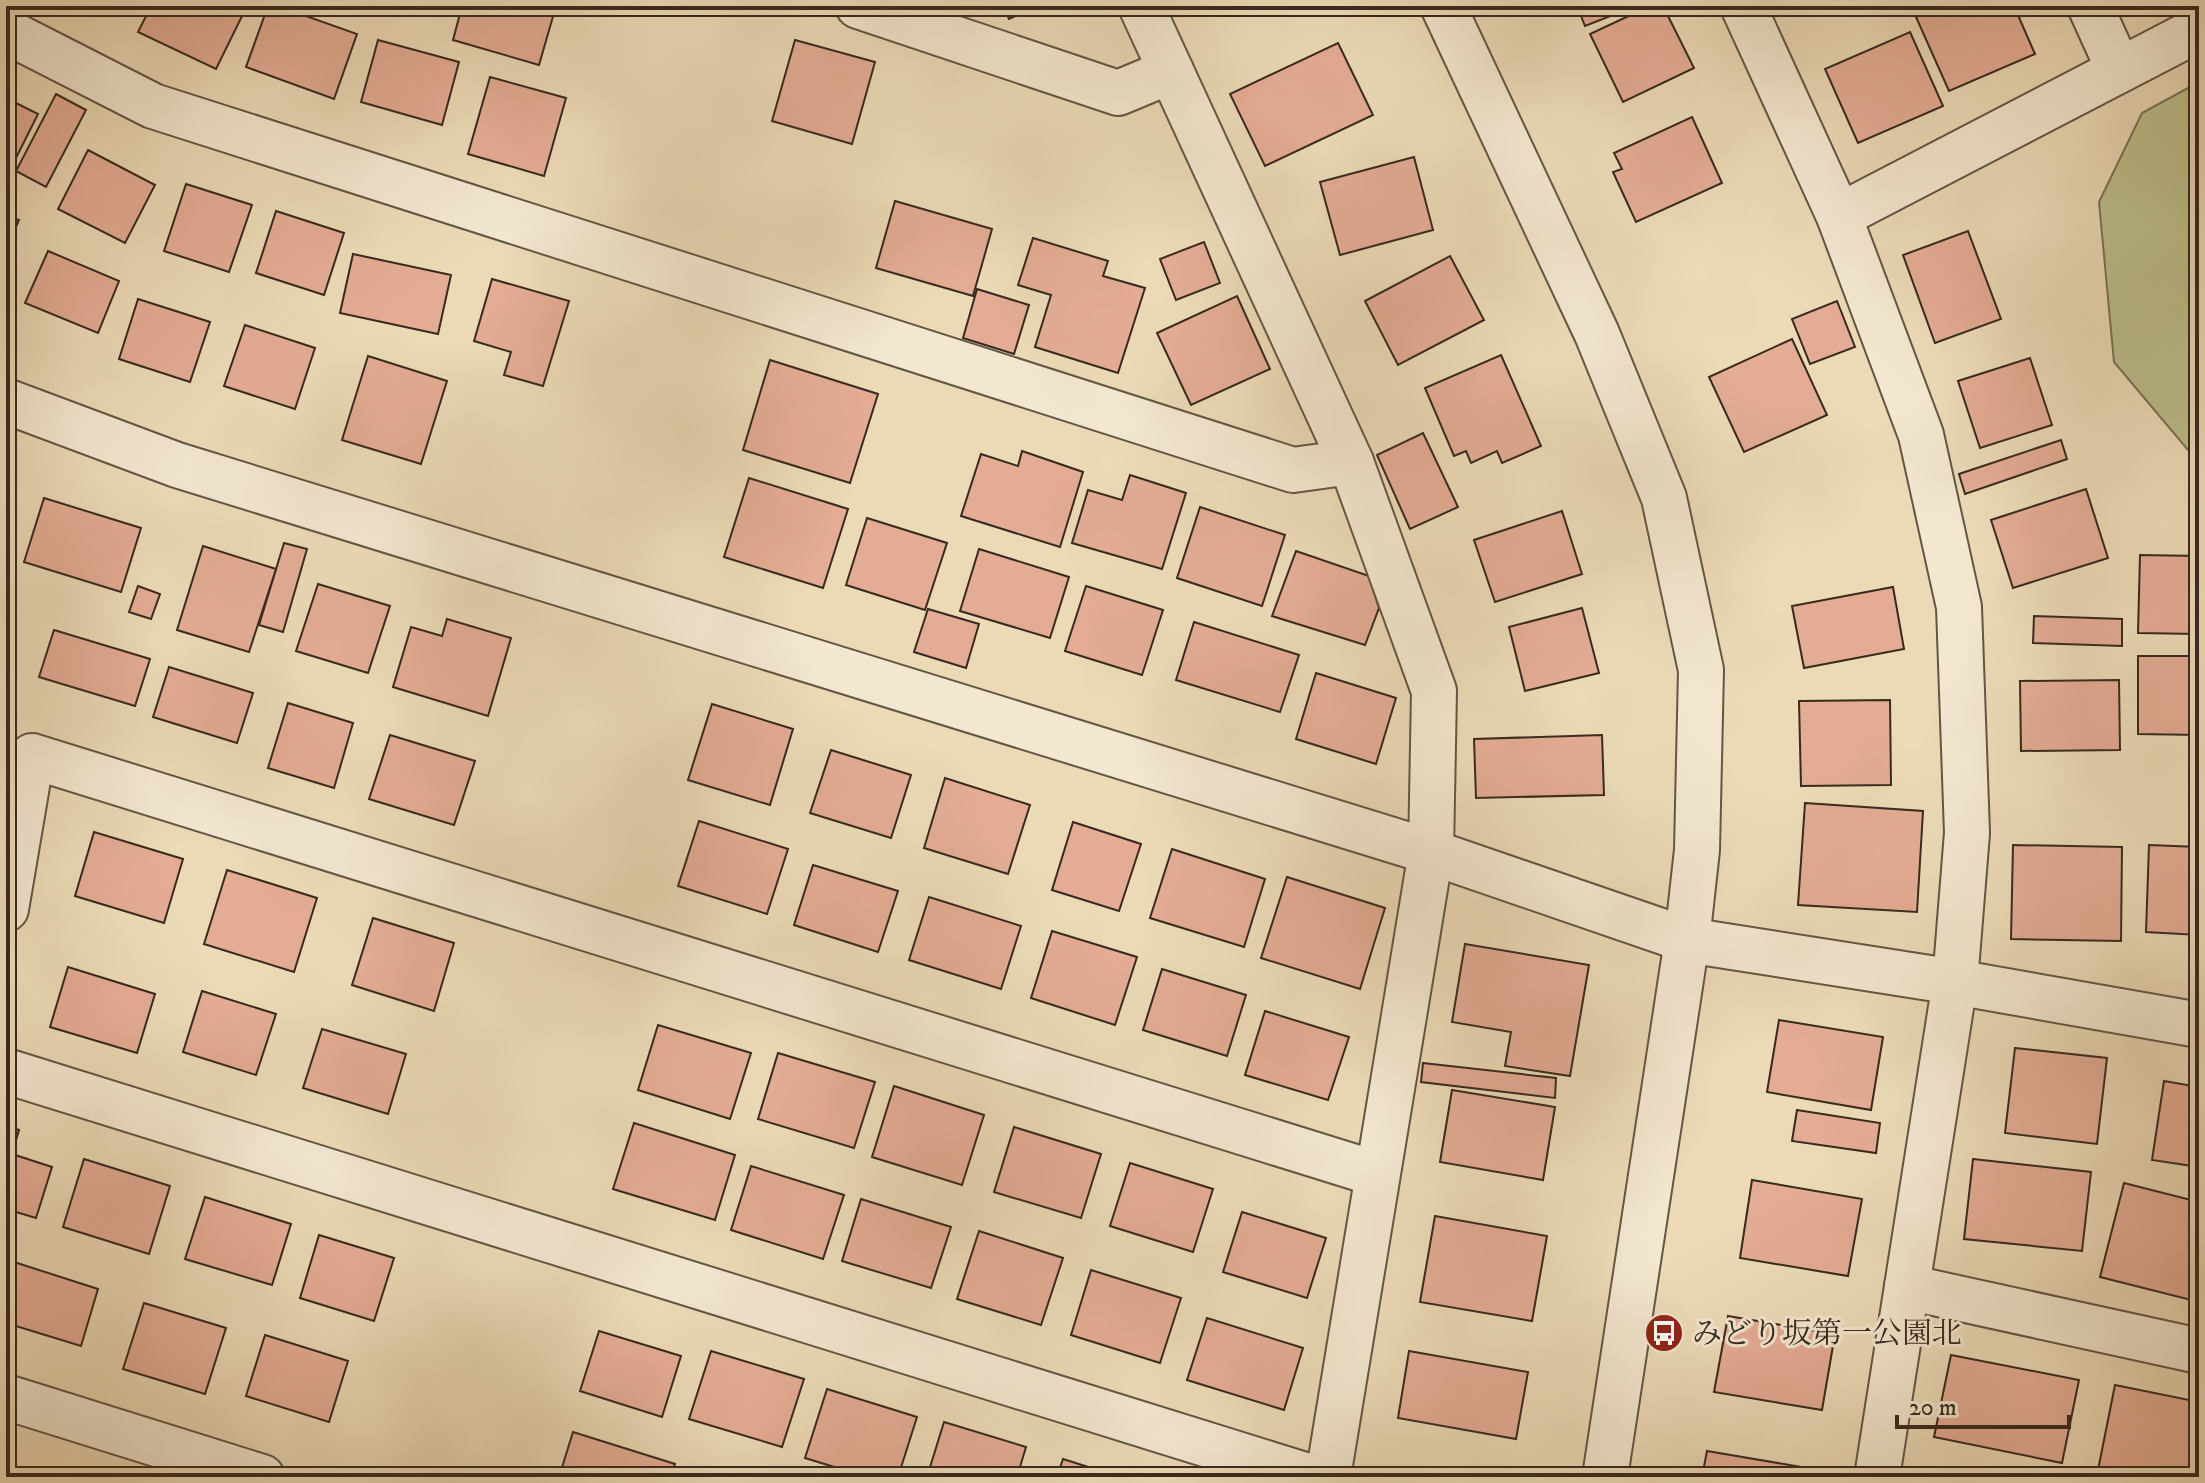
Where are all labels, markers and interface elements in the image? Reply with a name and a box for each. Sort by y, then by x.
bus stop icon: みどり坂第一公園北 [1643,1312,1685,1354]
place label: みどり坂第一公園北 [1692,1316,1962,1353]
scale bar [1897,1379,2069,1429]
text: 20 m [1909,1393,1957,1423]

